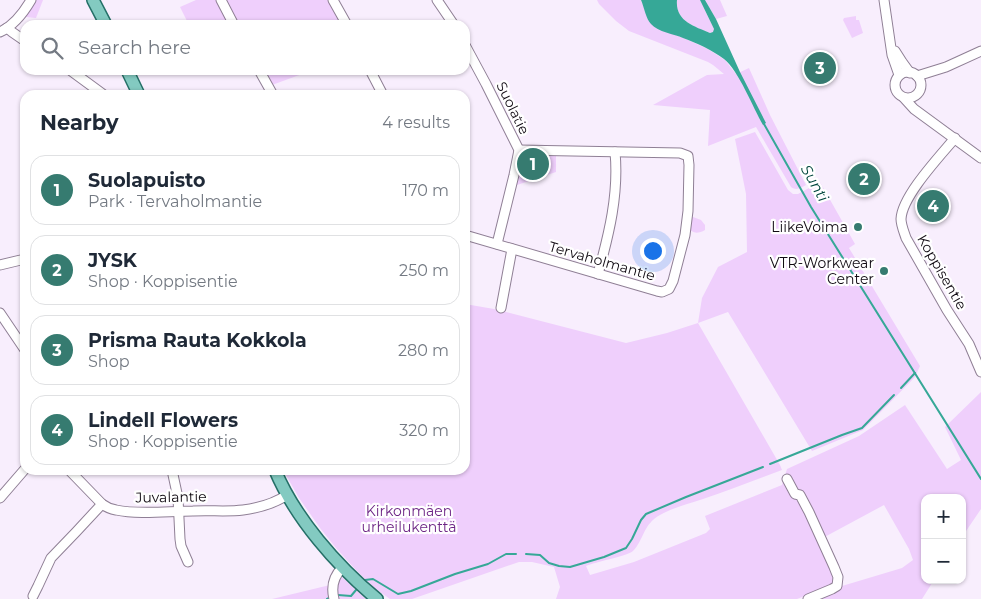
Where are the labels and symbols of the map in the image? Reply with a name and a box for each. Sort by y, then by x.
pin: 3 [804,49,836,87]
street label: Suolatie [492,79,534,137]
pin: 1 [517,145,549,183]
pin: 2 [848,160,880,198]
water label: Sunti [797,161,834,206]
pin: 4 [917,187,949,225]
place label: LiikeVoima [771,218,848,236]
marker: LiikeVoima [852,221,864,233]
street label: Koppisentie [913,231,971,313]
street label: Tervaholmantie [547,237,657,285]
your location [640,238,666,264]
place label: VTR-Workwear Center [770,254,874,288]
marker: VTR-Workwear Center [878,265,890,277]
street label: Juvalantie [134,487,207,507]
park label: Kirkonmäen urheilukenttä [362,502,456,536]

